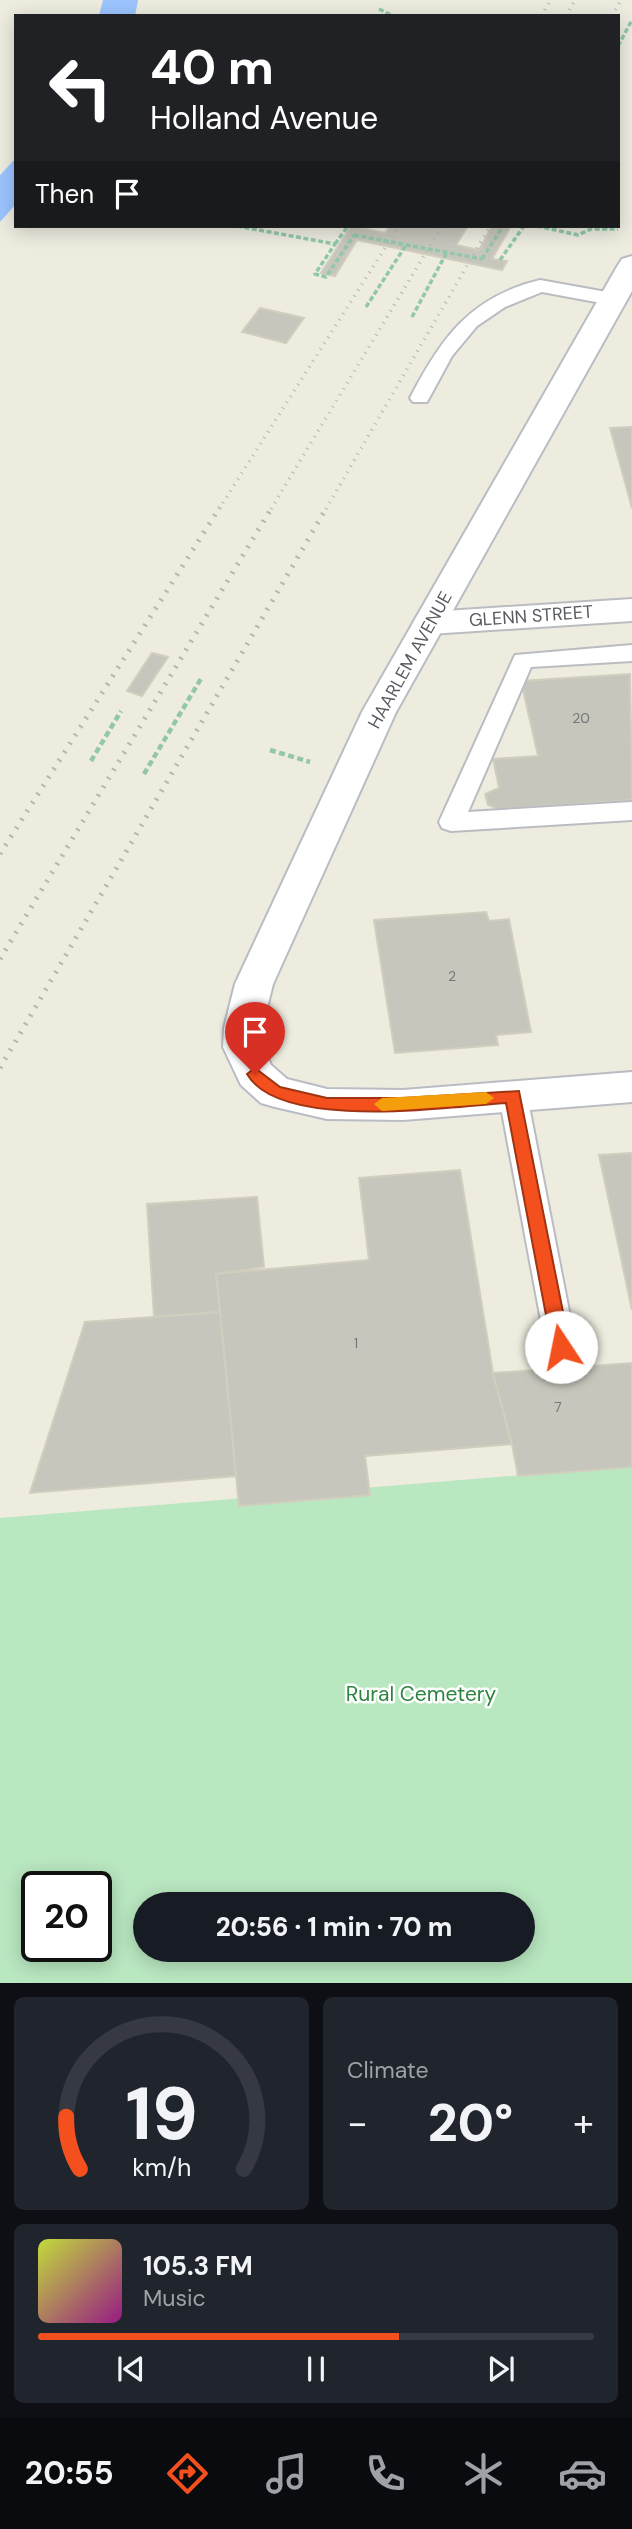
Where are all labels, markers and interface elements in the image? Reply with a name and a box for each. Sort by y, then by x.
text: 40 m [150,35,274,99]
icon: left [35,42,126,133]
text: Holland Avenue [150,97,378,139]
icon: arrive [108,175,146,213]
text: Then [35,177,94,211]
street label: HAARLEM AVENUE [362,587,458,733]
street label: GLENN STREET [468,600,594,632]
house number: 20 [572,709,590,727]
house number: 2 [448,967,456,985]
pin [225,1002,285,1074]
icon: arrive [236,1013,274,1051]
position arrow [524,1310,598,1384]
house number: 1 [354,1334,358,1352]
house number: 7 [554,1398,562,1416]
park label: Rural Cemetery [346,1680,497,1708]
speed limit sign: 20 [21,1871,112,1962]
text: 20:56 · 1 min · 70 m [216,1910,452,1944]
text: Climate [347,2055,429,2085]
text: 19 [125,2068,198,2163]
text: 20° [428,2089,513,2157]
text: − [347,2098,368,2148]
text: + [573,2098,594,2148]
text: km/h [132,2151,191,2184]
text: 105.3 FM [143,2249,253,2283]
text: Music [143,2283,206,2313]
icon: previous [112,2350,150,2388]
icon: pause [297,2350,335,2388]
icon: next [482,2350,520,2388]
icon: directions [163,2449,212,2498]
icon: music [262,2449,311,2498]
icon: phone [361,2449,410,2498]
icon: climate [459,2449,508,2498]
icon: car [558,2449,607,2498]
text: 20:55 [25,2452,114,2494]

